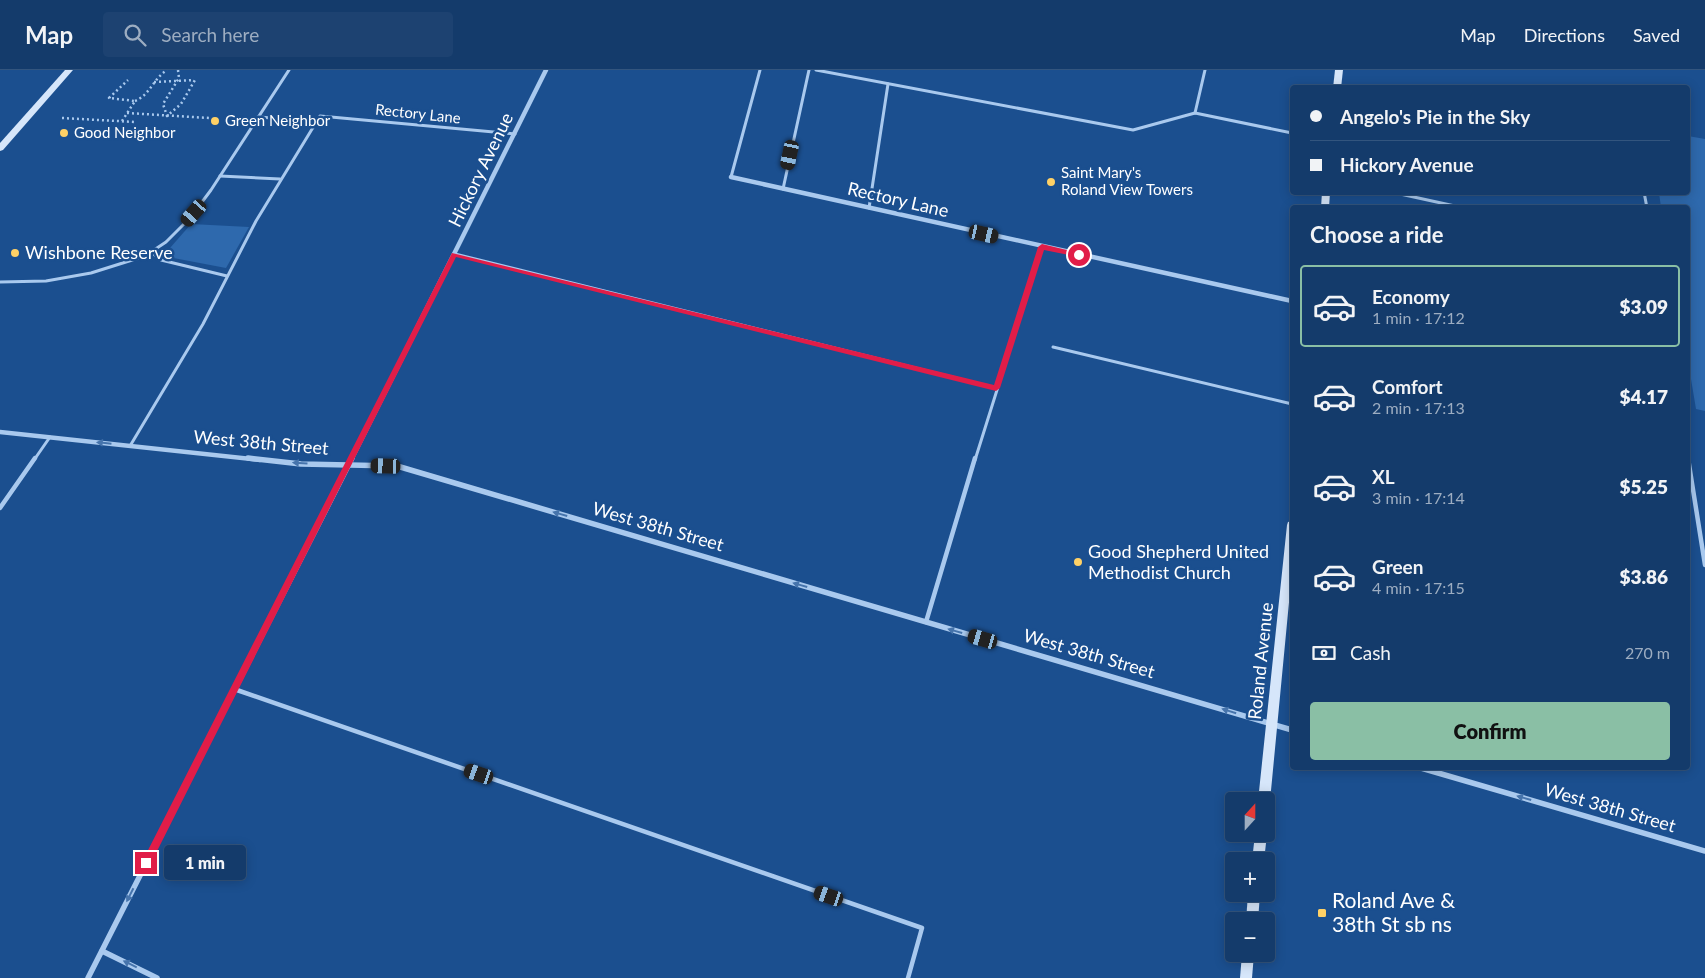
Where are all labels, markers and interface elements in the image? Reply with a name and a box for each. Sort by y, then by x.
search box [103,12,453,57]
text: Map [25,20,73,49]
icon: search [121,21,149,49]
text: Search here [161,23,259,46]
text: Map [1460,24,1496,46]
text: Directions [1524,24,1605,46]
text: Saved [1633,24,1680,46]
street label: Rectory Lane [374,100,462,126]
text: Angelo's Pie in the Sky [1340,105,1530,128]
street label: Hickory Avenue [443,109,517,230]
place label: Green Neighbor [225,111,331,129]
marker: Green Neighbor [209,115,221,127]
place label: Good Neighbor [74,123,176,141]
marker: Good Neighbor [58,127,70,139]
car [779,139,800,171]
text: Hickory Avenue [1340,153,1474,176]
place label: Saint Mary's Roland View Towers [1061,163,1193,198]
marker: Saint Mary's Roland View Towers [1045,176,1057,188]
street label: Rectory Lane [845,177,951,221]
car [178,197,209,229]
text: Choose a ride [1310,221,1444,248]
car [967,223,1000,245]
place label: Wishbone Reserve [25,241,173,263]
route start [1068,244,1090,266]
marker: Wishbone Reserve [9,247,21,259]
icon: car [1312,284,1357,329]
text: Economy [1372,285,1450,308]
text: $3.09 [1619,295,1668,318]
text: 1 min · 17:12 [1372,308,1465,327]
icon: car [1312,374,1357,419]
text: Comfort [1372,375,1443,398]
text: $4.17 [1619,385,1668,408]
text: 2 min · 17:13 [1372,398,1465,417]
street label: West 38th Street [193,425,330,459]
one-way arrow [96,439,112,447]
car [370,458,401,474]
one-way arrow [292,459,308,467]
icon: car [1312,464,1357,509]
text: XL [1372,465,1395,488]
text: $5.25 [1619,475,1668,498]
text: 3 min · 17:14 [1372,488,1465,507]
street label: West 38th Street [590,497,727,555]
one-way arrow [552,510,567,518]
place label: Good Shepherd United Methodist Church [1088,540,1269,583]
icon: car [1312,554,1357,599]
text: Green [1372,555,1423,578]
marker: Good Shepherd United Methodist Church [1072,556,1084,568]
text: $3.86 [1619,565,1668,588]
text: 4 min · 17:15 [1372,578,1465,597]
one-way arrow [792,580,807,588]
street label: Roland Avenue [1243,601,1277,721]
street label: West 38th Street [1021,624,1158,682]
one-way arrow [948,626,963,634]
car [966,628,999,650]
icon: cash [1310,639,1338,667]
text: Cash [1350,641,1391,664]
text: 270 m [1625,643,1670,662]
button: Confirm [1310,702,1670,760]
one-way arrow [1221,706,1236,714]
car [462,762,495,786]
street label: West 38th Street [1542,778,1679,836]
north arrow [1225,792,1275,842]
map controls [1225,792,1275,962]
one-way arrow [1516,793,1531,801]
callout: 1 min [164,846,246,880]
route end [135,852,157,874]
button: + [1225,852,1275,902]
text: 1 min [185,853,225,872]
car [812,884,845,908]
one-way arrow [126,887,134,902]
place label: Roland Ave & 38th St sb ns [1332,887,1455,936]
marker: Roland Ave & 38th St sb ns [1316,907,1328,919]
button: − [1225,912,1275,962]
one-way arrow [122,960,137,968]

